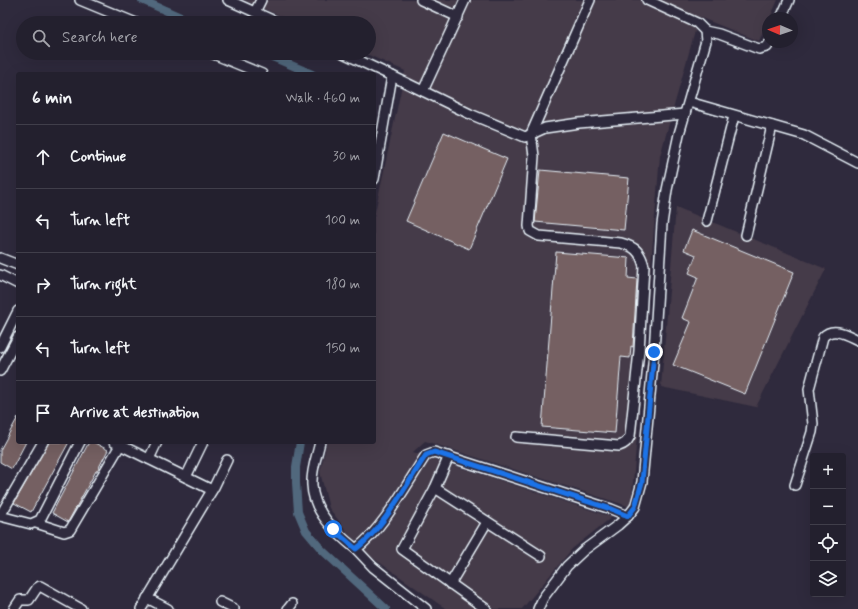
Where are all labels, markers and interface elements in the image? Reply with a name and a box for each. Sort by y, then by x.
north arrow [762,12,798,48]
search box [16,16,376,60]
icon: search [30,27,52,49]
text: Search here [62,28,138,48]
text: 6 min [32,87,72,109]
text: Walk · 460 m [285,90,360,107]
icon: ahead [32,146,54,168]
text: Continue [70,147,126,167]
text: 30 m [333,148,360,165]
icon: left [32,210,54,232]
text: Turn left [70,211,130,231]
text: 100 m [325,212,360,229]
icon: right [32,274,54,296]
text: Turn right [70,275,137,295]
text: 180 m [325,276,360,293]
icon: left [32,338,54,360]
text: Turn left [70,339,130,359]
text: 150 m [326,340,360,357]
route end [645,343,663,361]
icon: arrive [32,402,54,424]
text: Arrive at destination [70,403,199,423]
map controls [810,453,846,597]
button: + [810,453,846,489]
button: − [810,489,846,525]
route start [324,520,342,538]
button: locate [810,525,846,561]
button: layers [810,561,846,597]

